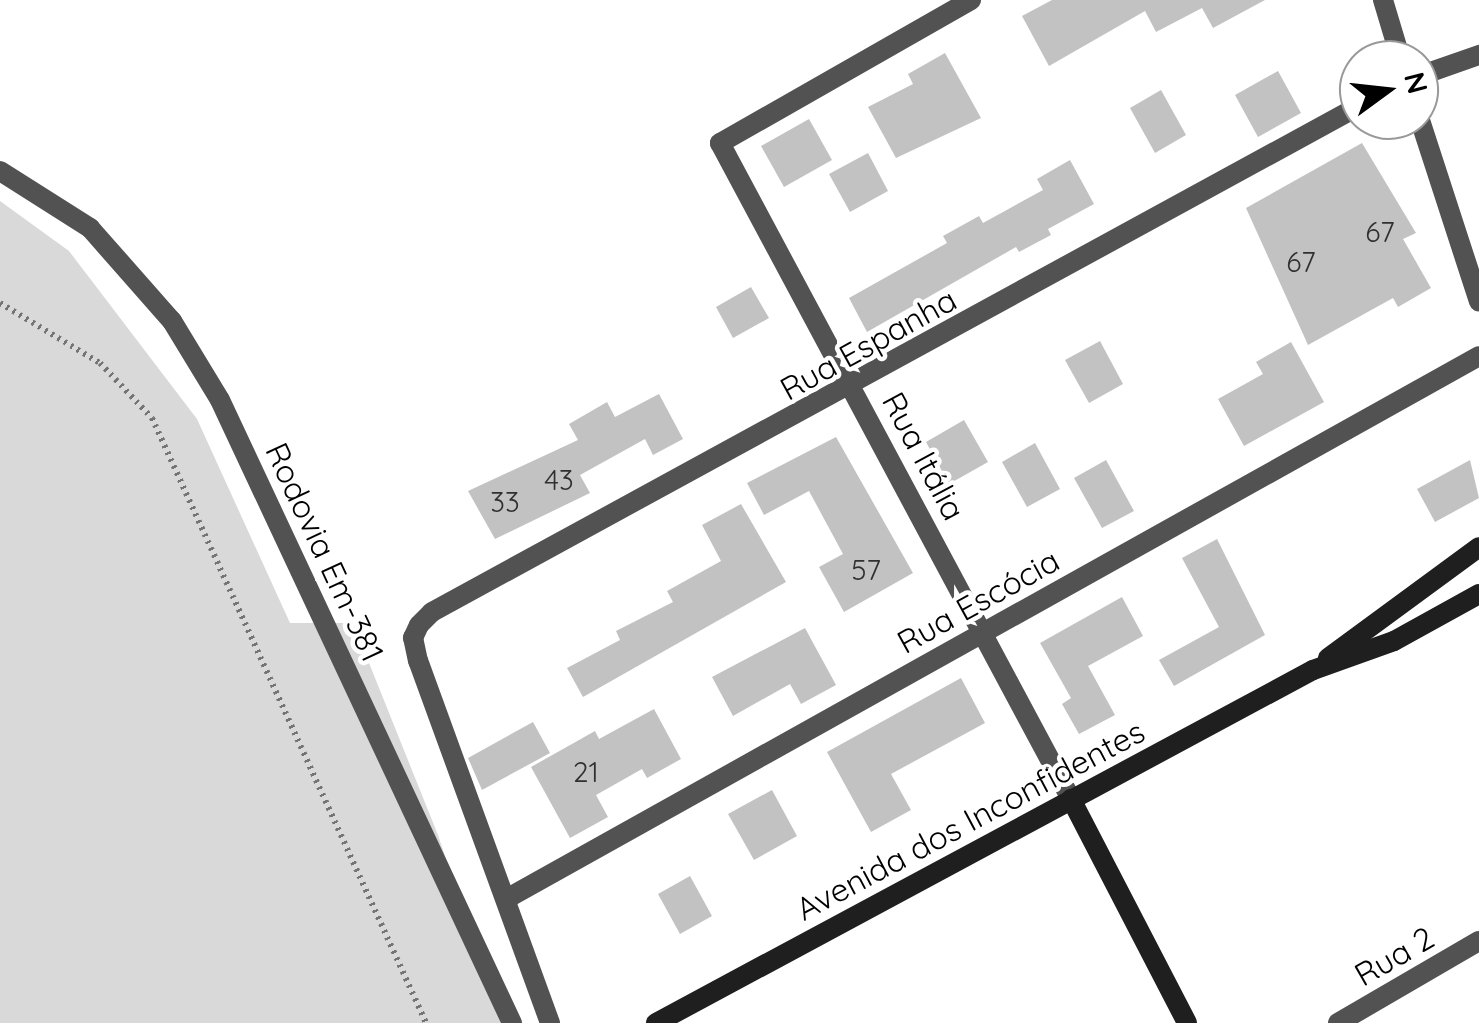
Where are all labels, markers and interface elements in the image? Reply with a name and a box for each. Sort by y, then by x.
north arrow [1339,40,1439,140]
text: N [1397,68,1436,97]
house number: 67 [1365,215,1395,249]
house number: 67 [1286,245,1316,279]
street label: Rua Espanha [773,280,963,408]
street label: Rua Itália [874,385,974,527]
street label: Rodovia Em-381 [258,437,392,667]
house number: 43 [544,463,574,497]
house number: 33 [490,485,520,519]
street label: Rua Escócia [890,541,1066,661]
house number: 57 [851,553,881,587]
street label: Avenida dos Inconfidentes [789,712,1151,928]
house number: 21 [573,755,599,789]
street label: Rua 2 [1348,918,1440,994]

